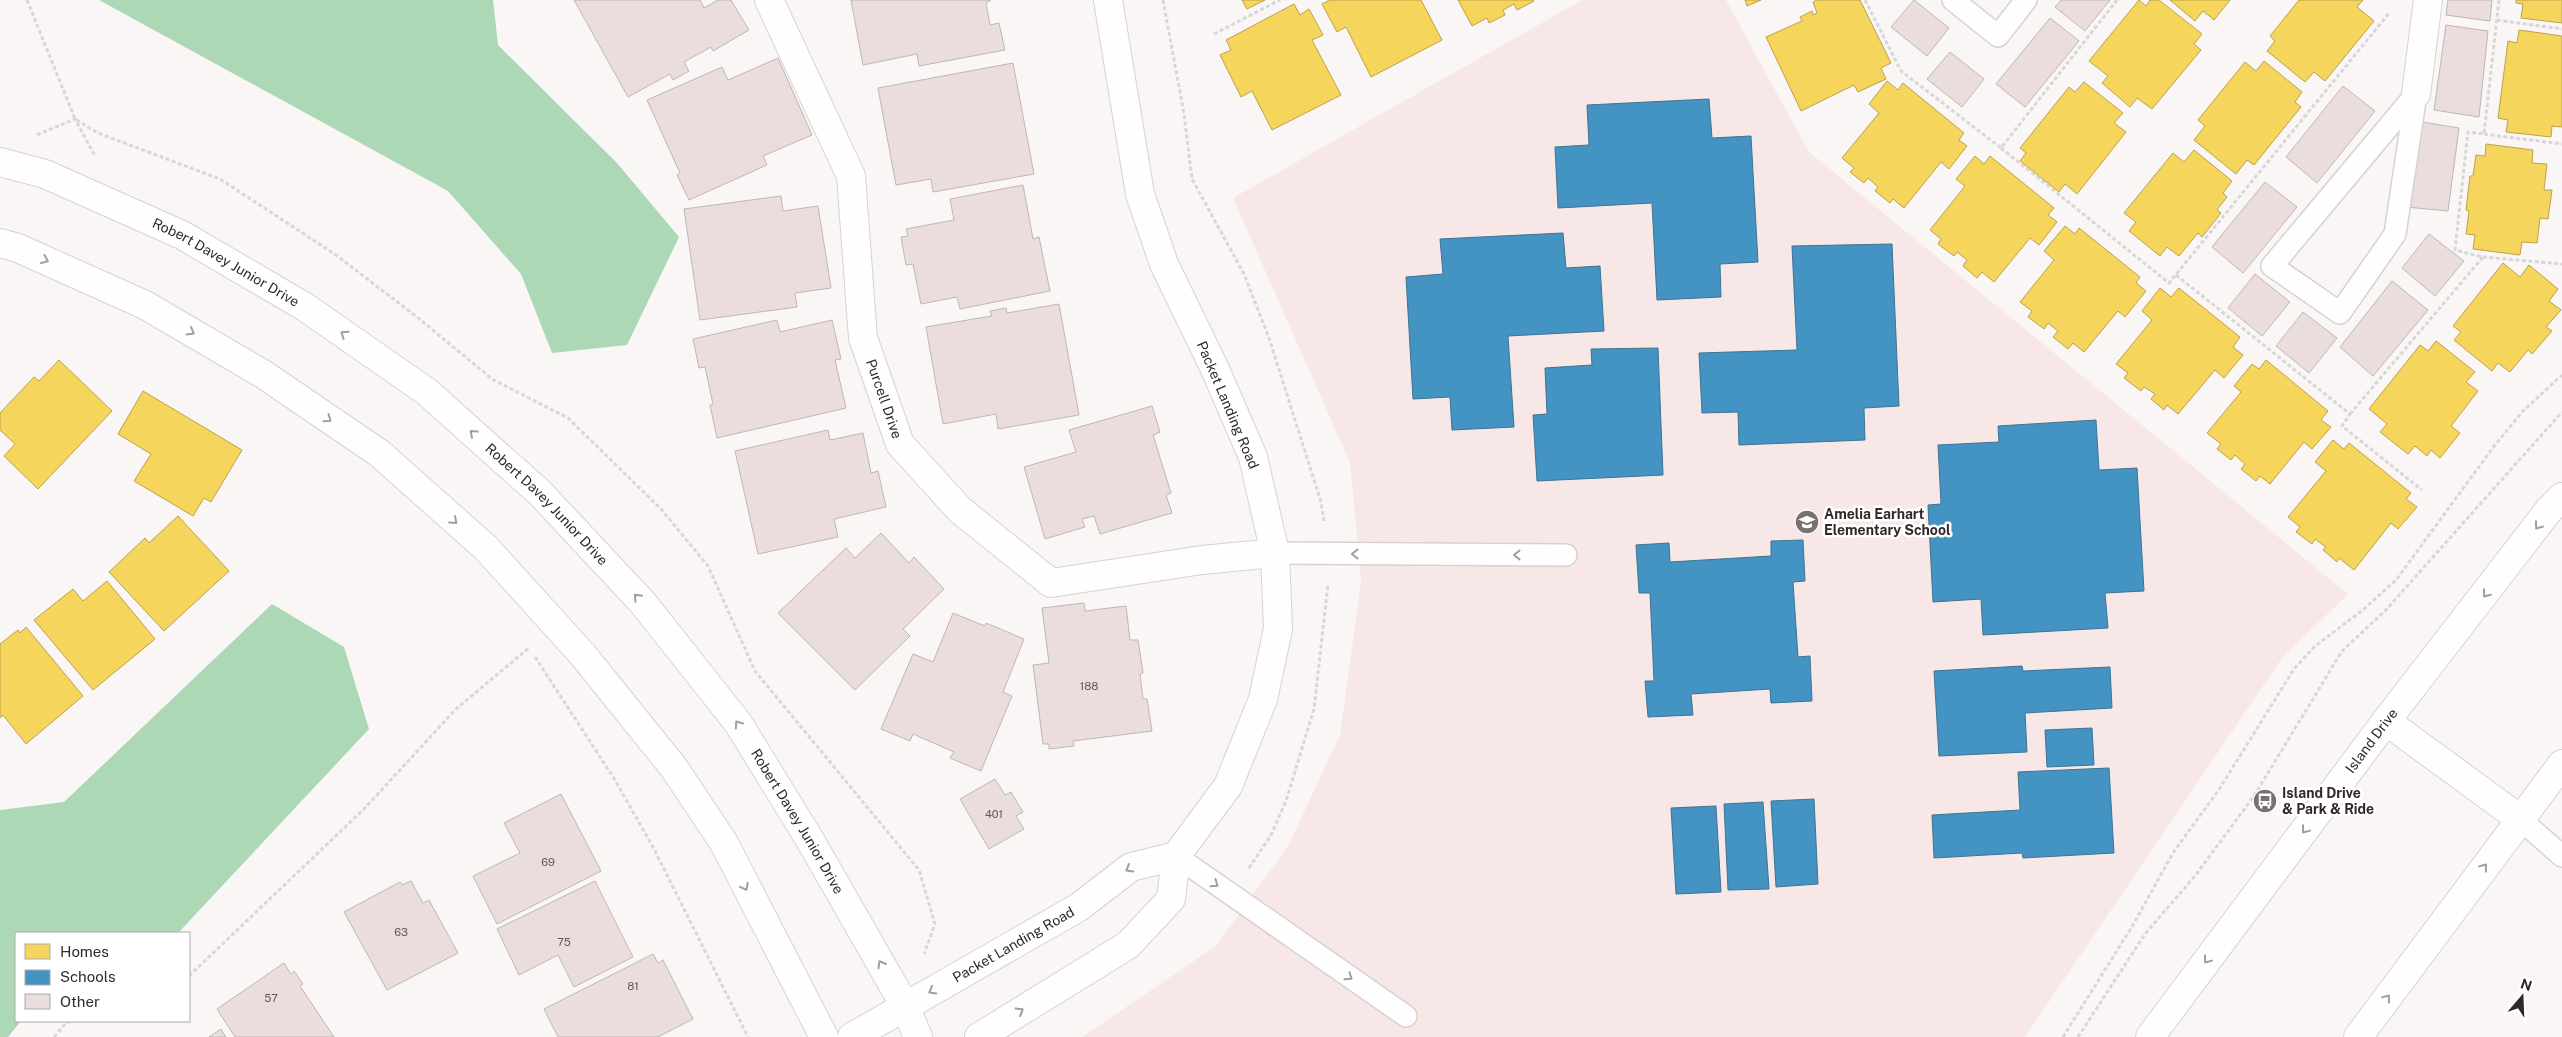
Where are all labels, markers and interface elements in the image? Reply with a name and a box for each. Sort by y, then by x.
street label: Robert Davey Junior Drive [150,215,302,310]
one-way arrow [40,254,49,265]
one-way arrow [186,325,195,335]
one-way arrow [340,331,350,340]
street label: Packet Landing Road [1194,339,1262,471]
street label: Purcell Drive [863,357,906,441]
one-way arrow [322,413,332,422]
one-way arrow [469,430,478,439]
street label: Robert Davey Junior Drive [482,440,611,568]
place label: Amelia Earhart Elementary School [1824,506,1951,538]
school or university icon: Amelia Earhart Elementary School [1794,509,1820,535]
one-way arrow [449,515,458,524]
one-way arrow [2535,520,2544,530]
one-way arrow [1350,549,1358,559]
one-way arrow [1513,550,1520,560]
one-way arrow [2483,588,2491,597]
one-way arrow [634,593,643,602]
house number: 188 [1080,680,1098,692]
street label: Island Drive [2342,705,2401,776]
one-way arrow [735,720,744,730]
street label: Robert Davey Junior Drive [748,746,847,897]
place label: Island Drive & Park & Ride [2282,785,2374,817]
bus stop icon: Island Drive & Park & Ride [2252,788,2278,814]
house number: 401 [985,808,1003,820]
one-way arrow [2302,824,2310,833]
house number: 69 [541,856,555,868]
one-way arrow [1126,863,1135,873]
one-way arrow [2478,864,2487,873]
one-way arrow [1210,878,1219,887]
one-way arrow [739,881,749,890]
street label: Packet Landing Road [950,904,1077,986]
house number: 63 [394,926,408,938]
legend [15,932,190,1022]
house number: 75 [557,936,571,948]
text: Homes [60,943,109,960]
one-way arrow [2204,954,2213,964]
one-way arrow [877,960,887,969]
text: Schools [60,968,116,985]
one-way arrow [1343,971,1353,980]
north arrow [2497,972,2547,1022]
text: N [2518,975,2534,994]
house number: 81 [627,980,639,992]
one-way arrow [928,985,937,995]
house number: 57 [264,992,278,1004]
text: Other [60,993,100,1010]
one-way arrow [2381,994,2390,1004]
one-way arrow [1015,1008,1024,1018]

